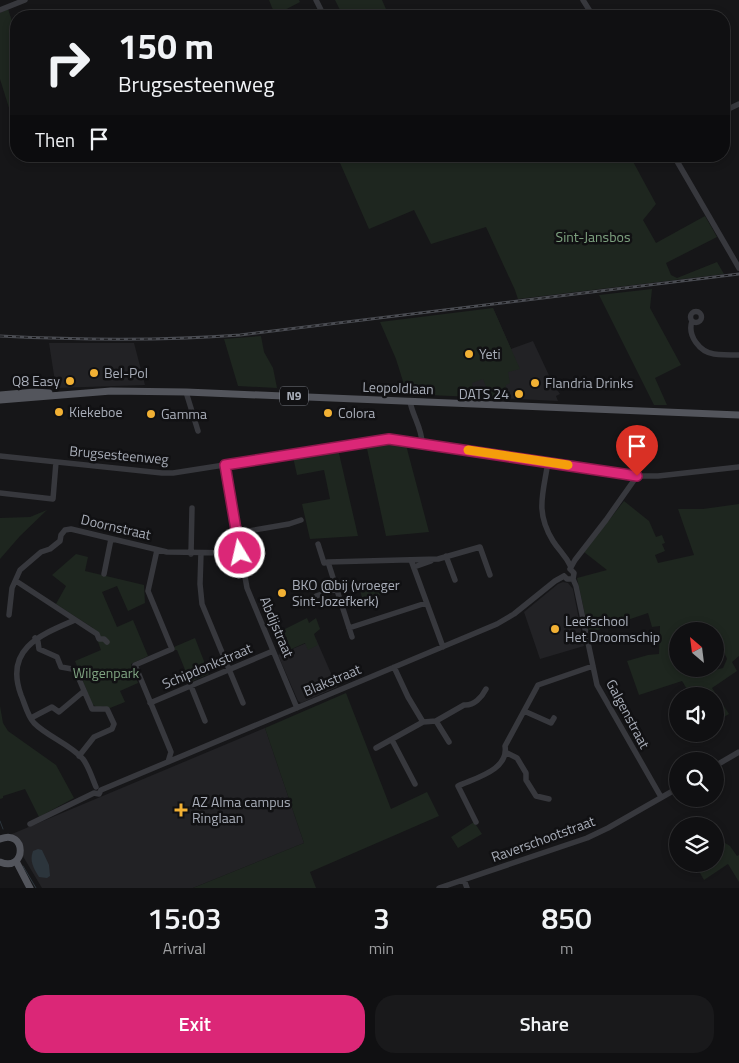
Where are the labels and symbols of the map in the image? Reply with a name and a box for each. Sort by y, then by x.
park label: Sint-Jansbos [556,226,630,247]
place label: Yeti [479,343,501,364]
marker: Yeti [463,348,475,360]
place label: Bel-Pol [104,362,148,383]
marker: Bel-Pol [88,367,100,379]
place label: Q8 Easy [12,370,60,391]
place label: Flandria Drinks [545,372,633,393]
marker: Q8 Easy [64,375,76,387]
street label: Leopoldlaan [362,376,434,399]
marker: Flandria Drinks [529,377,541,389]
place label: DATS 24 [459,383,509,404]
road number: N9 [280,386,308,406]
marker: DATS 24 [513,388,525,400]
place label: Kiekeboe [69,401,123,422]
place label: Colora [338,402,375,423]
place label: Gamma [161,403,207,424]
marker: Kiekeboe [53,406,65,418]
marker: Colora [322,407,334,419]
marker: Gamma [145,408,157,420]
pin [616,425,658,476]
street label: Brugsesteenweg [69,440,170,469]
street label: Doornstraat [79,508,153,545]
position arrow [213,526,265,578]
place label: BKO @bij (vroeger Sint-Jozefkerk) [292,574,400,611]
marker: BKO @bij (vroeger Sint-Jozefkerk) [276,587,288,599]
street label: Abdijstraat [255,593,300,661]
place label: Leefschool Het Droomschip [565,610,660,647]
north arrow [669,622,724,678]
marker: Leefschool Het Droomschip [549,623,561,635]
street label: Schipdonkstraat [159,637,255,694]
street label: Blakstraat [300,658,364,701]
park label: Wilgenpark [73,662,140,683]
street label: Galgenstraat [601,675,656,752]
place label: AZ Alma campus Ringlaan [192,791,290,828]
marker: AZ Alma campus Ringlaan [174,803,188,817]
street label: Raverschootstraat [488,810,598,867]

